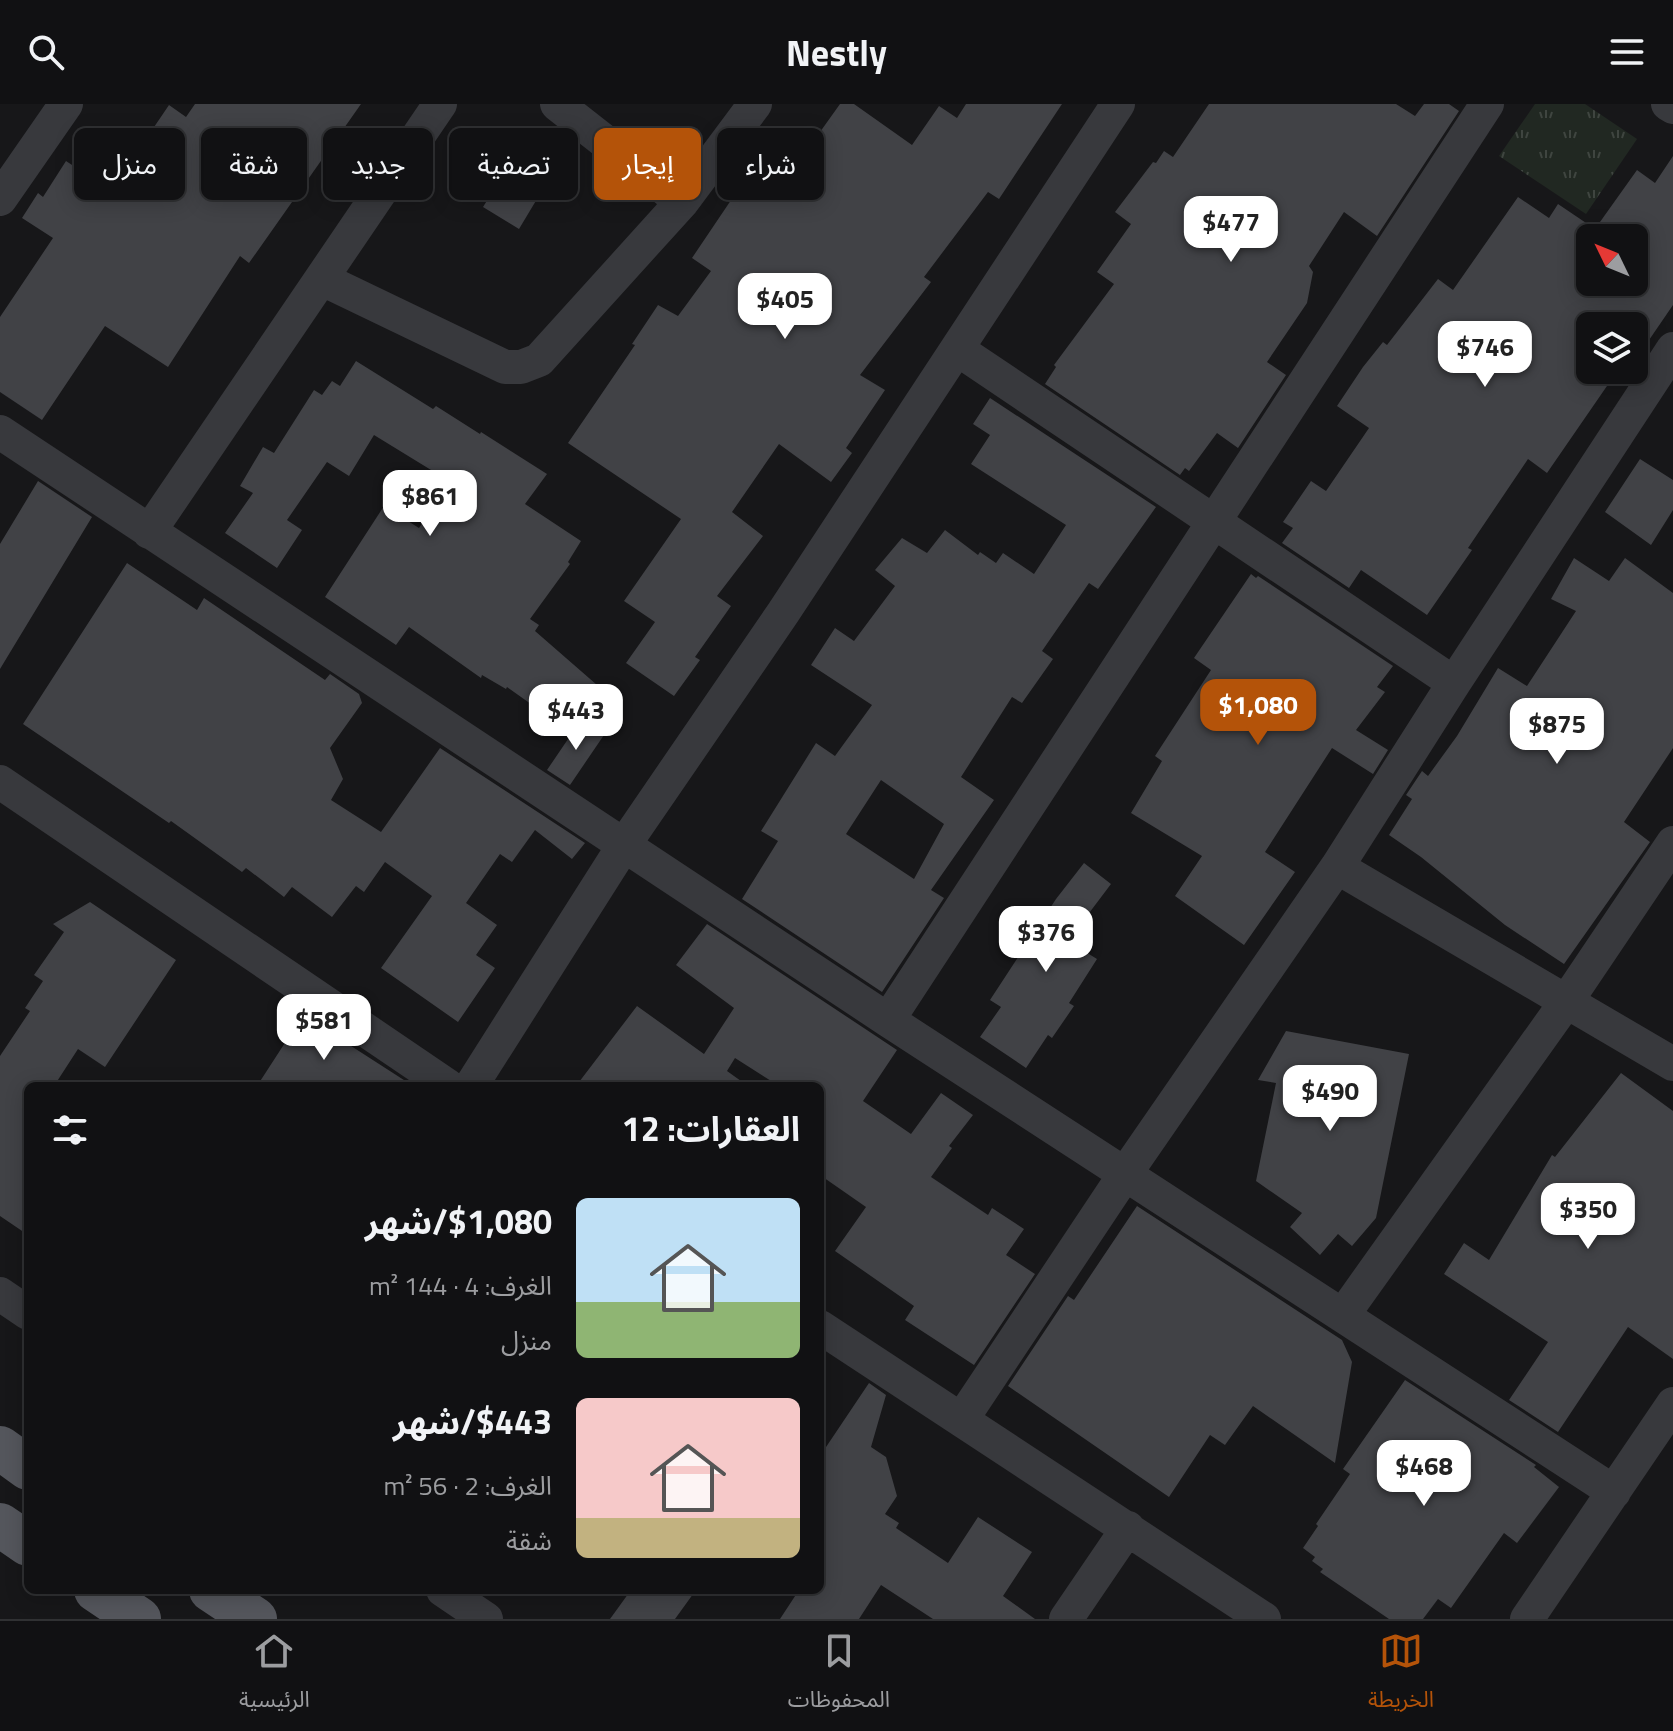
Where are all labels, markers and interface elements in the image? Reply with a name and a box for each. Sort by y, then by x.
text: Nestly [786,25,887,80]
icon: search [24,30,68,74]
icon: menu [1605,30,1649,74]
chip: منزل [74,128,185,200]
chip: شقة [201,128,307,200]
chip: جديد [323,128,433,200]
chip: تصفية [449,128,578,200]
chip: إيجار [594,128,701,200]
chip: شراء [717,128,824,200]
pin: $477 [1184,196,1278,264]
text: $477 [1202,202,1260,241]
north arrow [1576,224,1648,296]
map controls [1576,224,1648,384]
pin: $405 [738,273,832,341]
text: $405 [756,279,814,318]
button: layers [1576,312,1648,384]
pin: $746 [1438,321,1532,389]
text: $746 [1456,327,1514,366]
pin: $861 [383,470,477,538]
text: $861 [401,476,459,515]
pin: $1,080 [1193,679,1323,747]
pin: $443 [529,684,623,752]
text: $1,080 [1218,685,1298,724]
text: $443 [547,690,605,729]
pin: $875 [1510,698,1604,766]
text: $875 [1528,704,1586,743]
pin: $376 [999,906,1093,974]
text: $376 [1017,912,1075,951]
pin: $581 [277,994,371,1062]
text: $581 [295,1000,353,1039]
pin: $490 [1283,1065,1377,1133]
text: $490 [1301,1071,1359,1110]
text: العقارات: 12 [622,1102,800,1154]
icon: filters [48,1108,92,1152]
pin: $350 [1541,1183,1635,1251]
text: $350 [1559,1189,1617,1228]
text: $1,080/شهر [365,1195,552,1247]
icon: home [640,1230,736,1326]
text: الغرف: 4 · 144 m² [369,1266,552,1305]
text: منزل [501,1321,552,1360]
text: $443/شهر [393,1395,552,1447]
icon: home [640,1430,736,1526]
pin: $468 [1377,1440,1471,1508]
text: $468 [1395,1446,1453,1485]
text: الغرف: 2 · 56 m² [384,1466,552,1505]
text: شقة [506,1521,552,1560]
tab: الرئيسية [239,1629,310,1723]
tab: المحفوظات [788,1629,890,1723]
tab: الخريطة [1368,1629,1434,1723]

